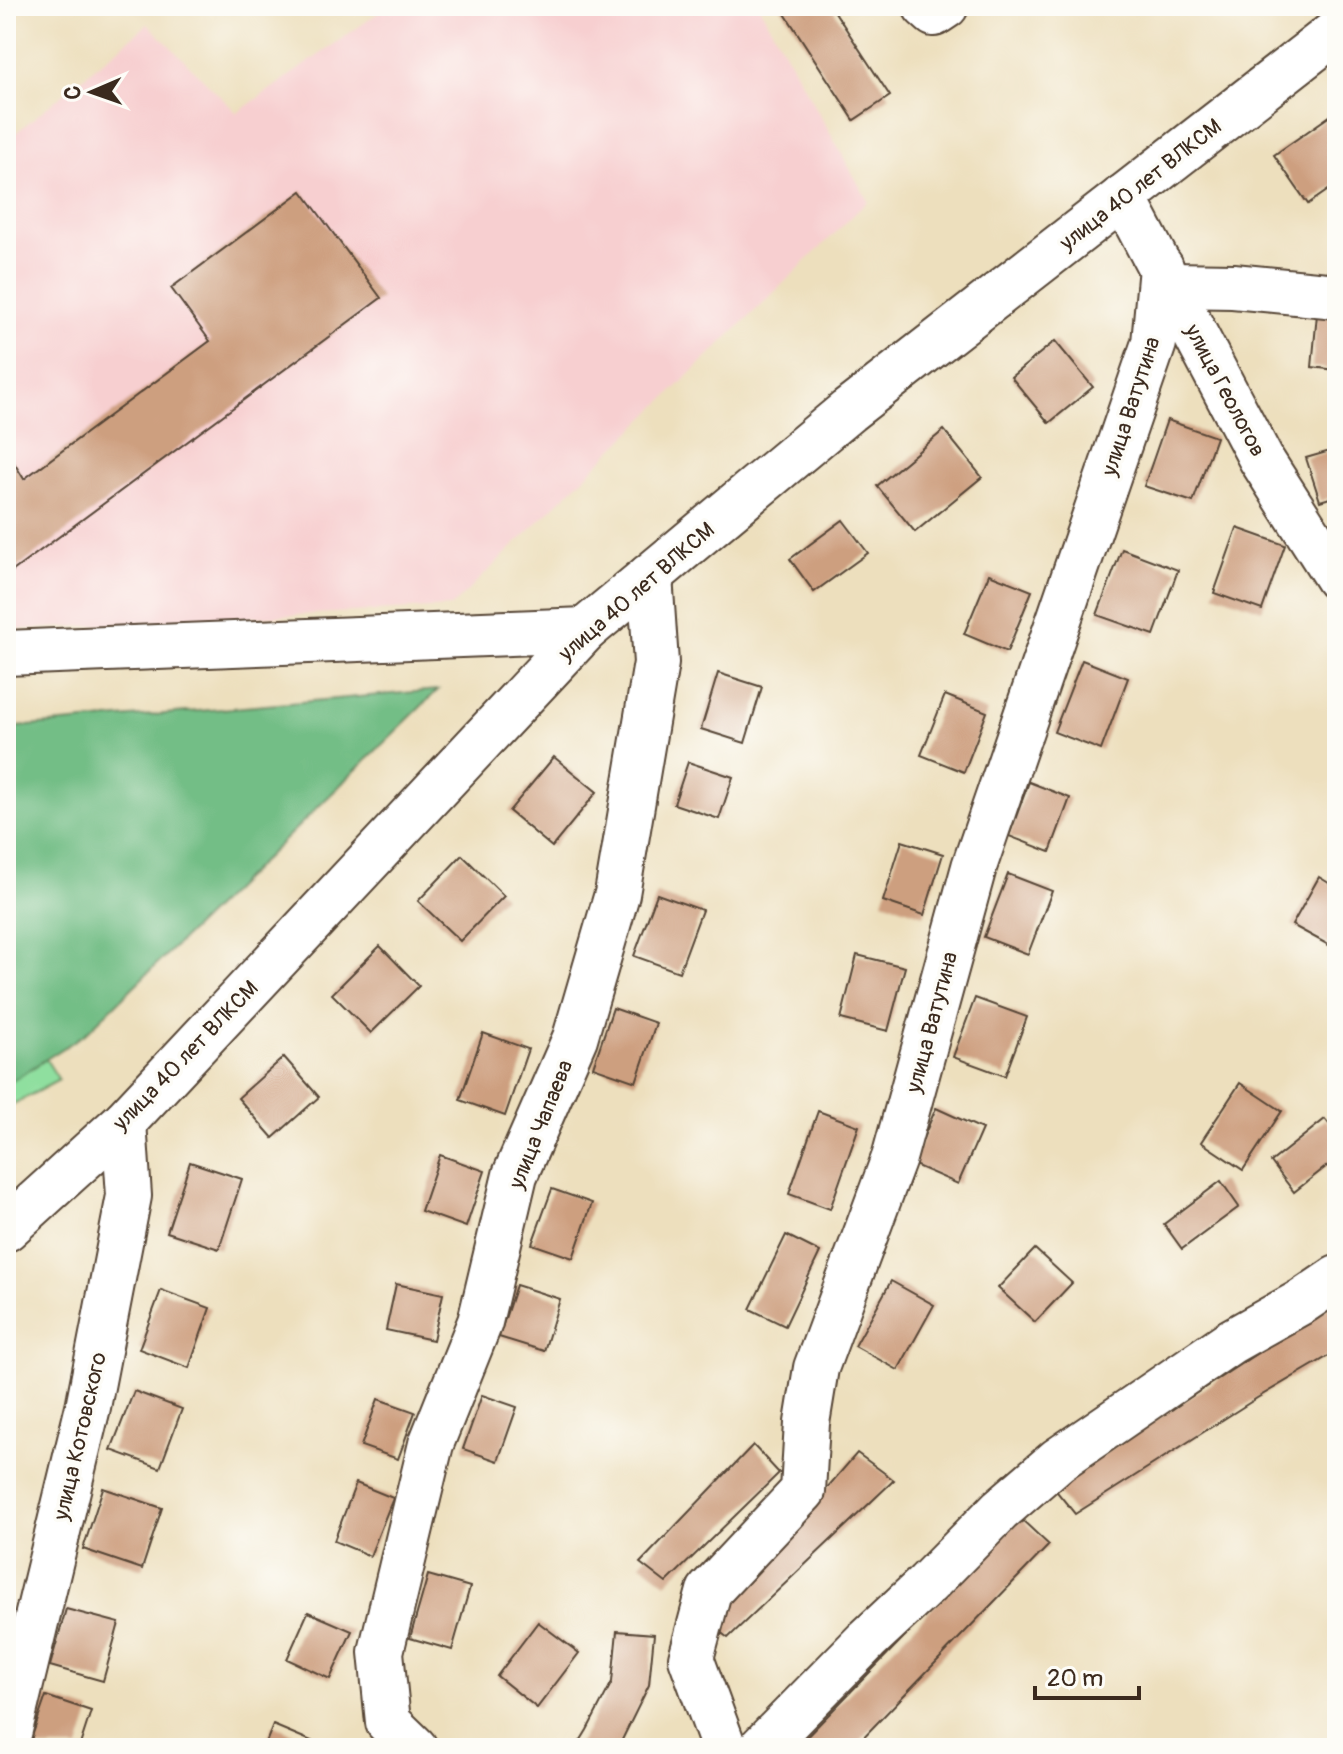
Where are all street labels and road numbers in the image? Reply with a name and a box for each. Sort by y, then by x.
street label: улица 40 лет ВЛКСМ [1053,113,1227,257]
street label: улица Геологов [1178,318,1272,462]
street label: улица Ватутина [1095,333,1167,480]
street label: улица 40 лет ВЛКСМ [552,516,721,668]
street label: улица Ватутина [899,949,964,1097]
street label: улица 40 лет ВЛКСМ [106,975,265,1137]
street label: улица Чапаева [502,1056,579,1194]
street label: улица Котовского [47,1349,113,1524]

